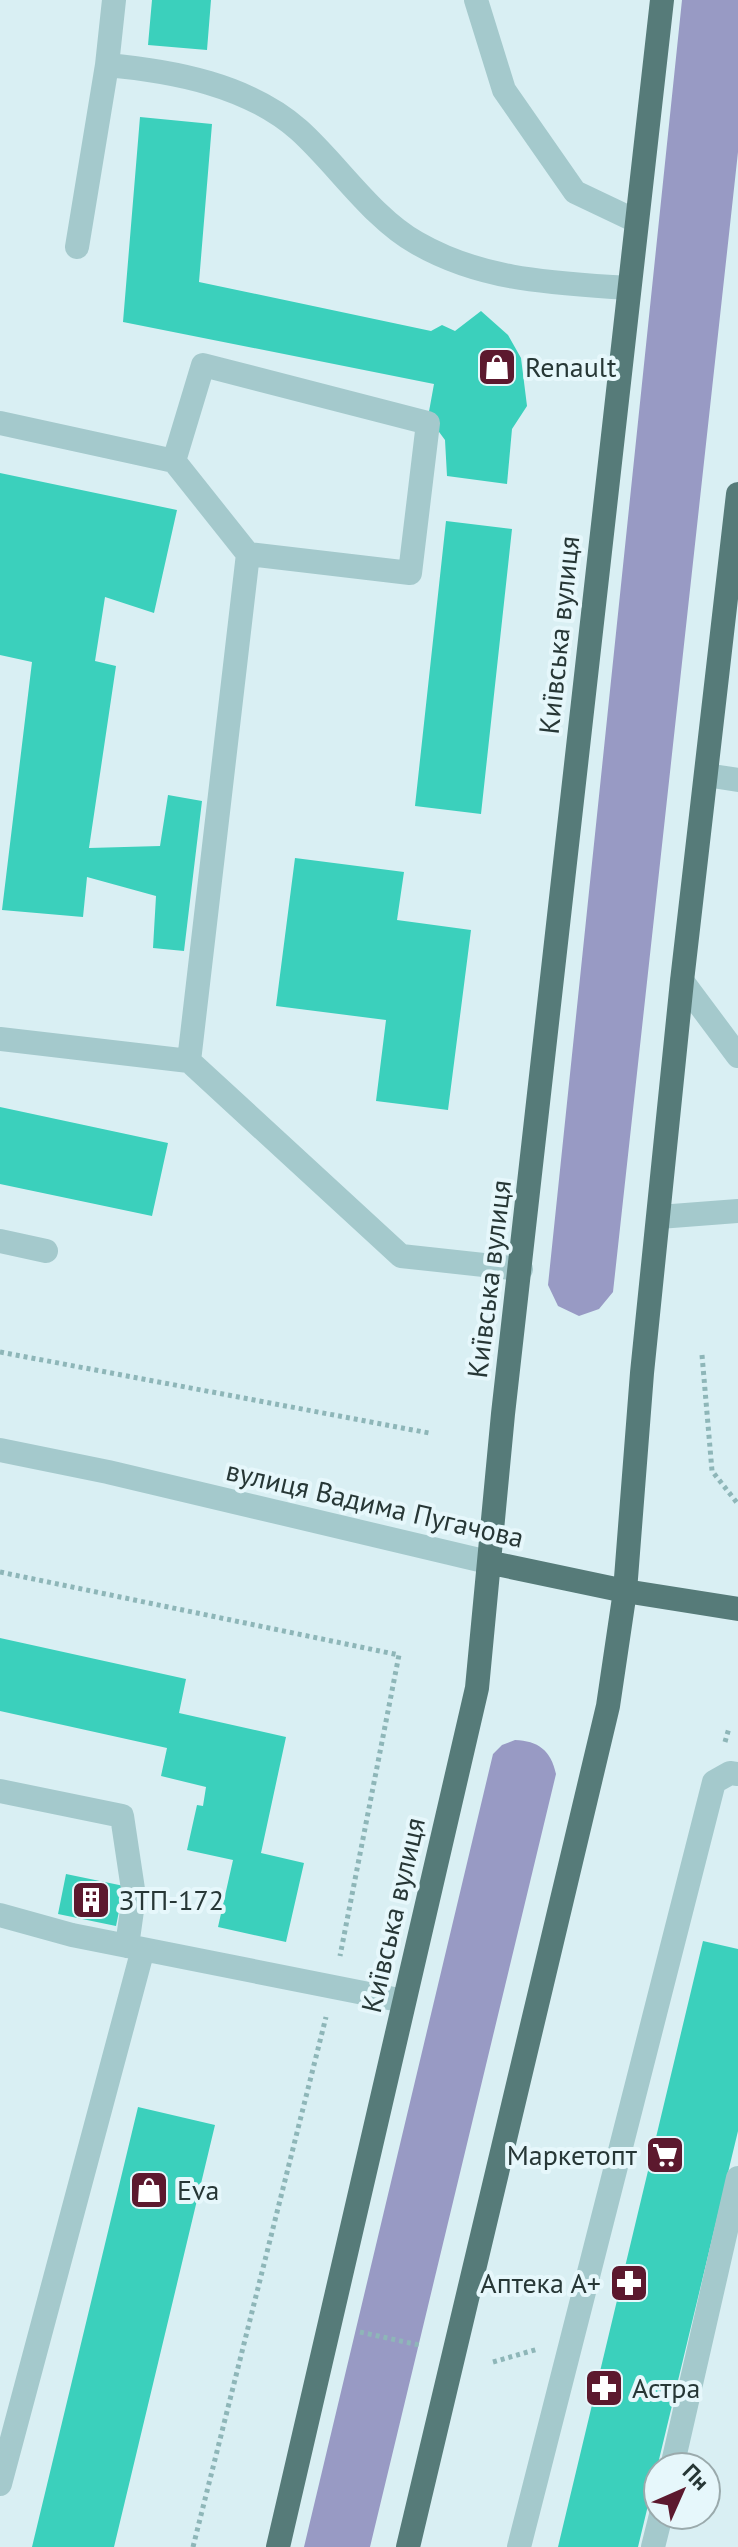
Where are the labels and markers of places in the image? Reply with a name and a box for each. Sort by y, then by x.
shop icon: Renault [476,346,518,388]
place label: Renault [525,348,617,385]
building icon: ЗТП-172 [70,1879,112,1921]
place label: ЗТП-172 [119,1881,224,1918]
supermarket icon: Маркетопт [644,2134,686,2176]
place label: Маркетопт [507,2136,638,2173]
shop icon: Eva [128,2169,170,2211]
place label: Eva [177,2171,219,2208]
pharmacy icon: Аптека А+ [608,2262,650,2304]
place label: Аптека А+ [480,2264,601,2301]
pharmacy icon: Астра [583,2367,625,2409]
place label: Астра [632,2369,700,2406]

